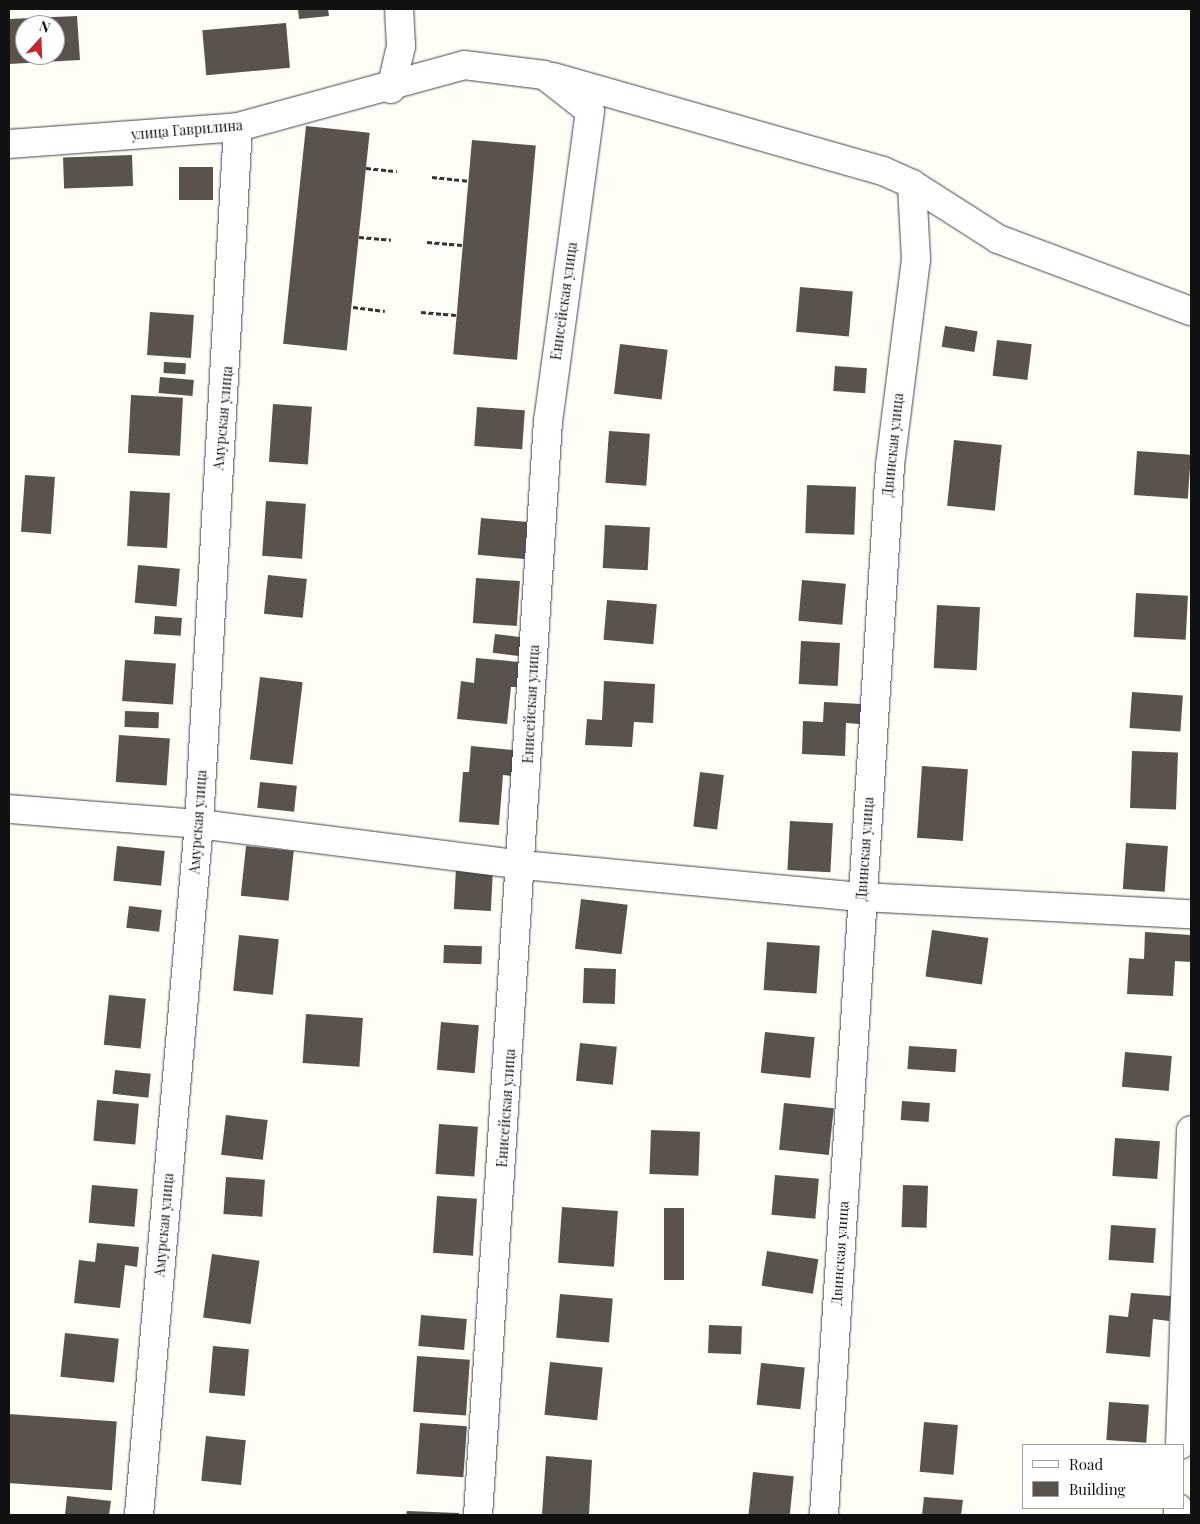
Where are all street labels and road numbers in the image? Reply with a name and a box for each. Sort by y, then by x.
street label: улица Гаврилина [130,117,244,143]
street label: Енисейская улица [547,241,581,361]
street label: Амурская улица [210,365,236,471]
street label: Двинская улица [879,392,907,498]
street label: Енисейская улица [519,644,543,764]
street label: Амурская улица [186,769,210,875]
street label: Двинская улица [853,796,877,902]
street label: Енисейская улица [493,1048,519,1168]
street label: Амурская улица [151,1172,177,1278]
street label: Двинская улица [828,1200,852,1306]

